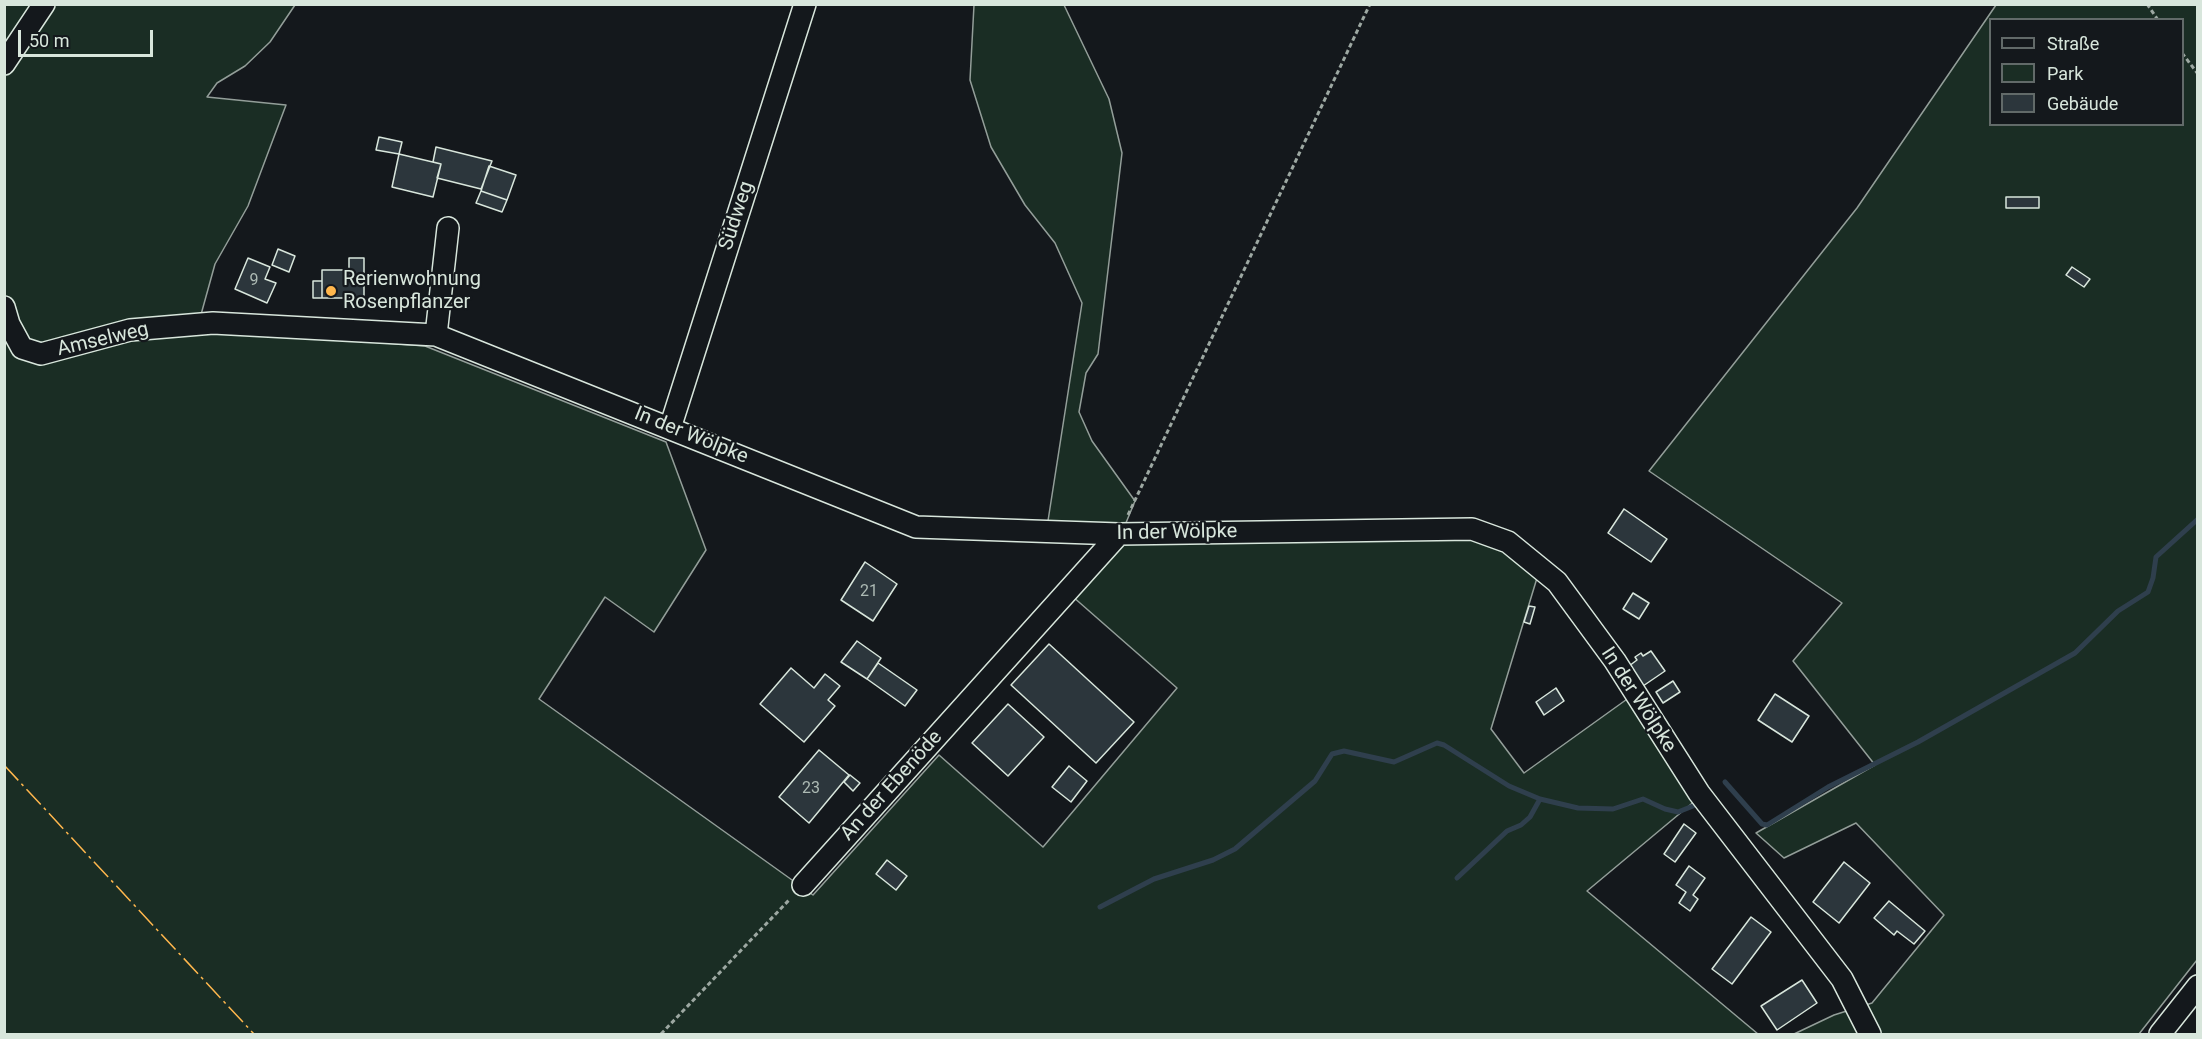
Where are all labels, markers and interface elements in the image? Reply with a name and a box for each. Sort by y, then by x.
scale bar [21,18,156,56]
legend [1989,18,2184,126]
text: 50 m [29,30,69,51]
text: Straße [2047,33,2099,54]
text: Park [2047,63,2083,84]
text: Gebäude [2047,93,2118,114]
street label: Südweg [715,179,759,253]
place label: Rerienwohnung Rosenpflanzer [343,268,481,315]
house number: 9 [250,271,258,291]
marker: Rerienwohnung Rosenpflanzer [324,284,338,298]
street label: Amselweg [55,318,151,362]
street label: In der Wölpke [631,402,751,470]
street label: In der Wölpke [1117,520,1237,546]
house number: 21 [860,582,878,602]
street label: In der Wölpke [1595,643,1681,757]
street label: An der Ebenöde [836,726,948,846]
house number: 23 [802,779,820,799]

